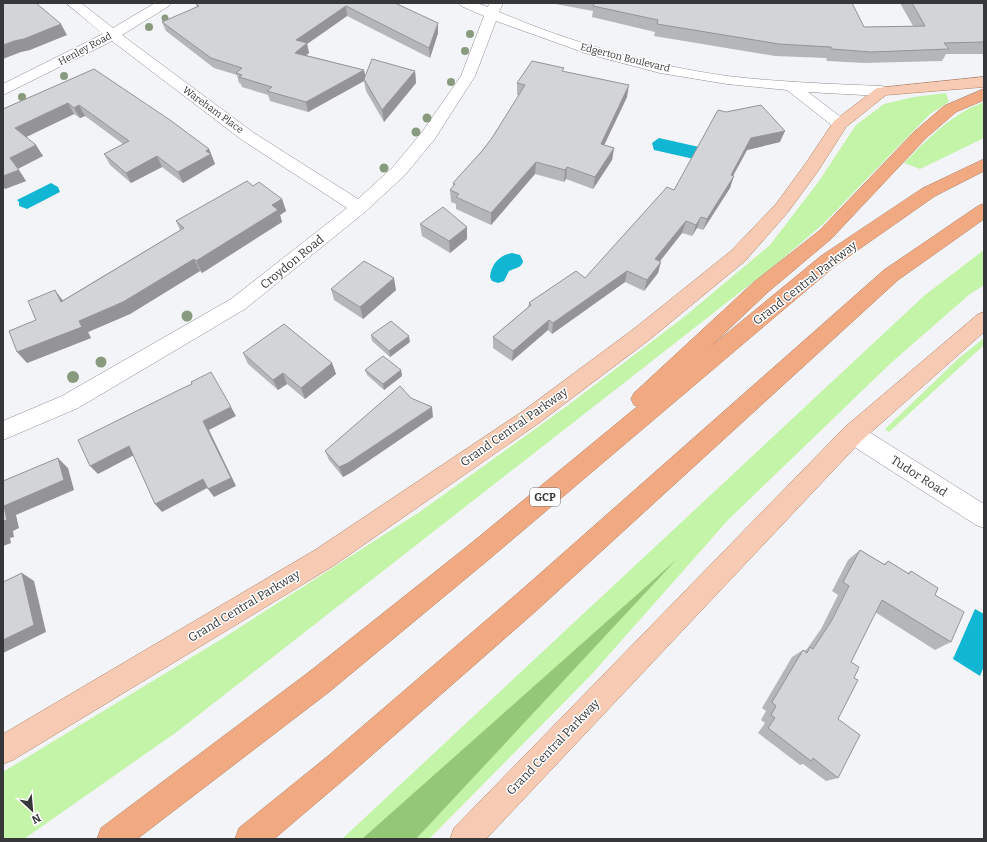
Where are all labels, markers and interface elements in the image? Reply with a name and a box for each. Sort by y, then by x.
street label: Henley Road [56,30,114,68]
street label: Edgerton Boulevard [579,41,671,75]
street label: Wareham Place [180,84,246,136]
street label: Croydon Road [258,232,326,292]
street label: Grand Central Parkway [750,238,860,328]
street label: Grand Central Parkway [458,384,571,469]
street label: Tudor Road [888,453,950,499]
road number: GCP [530,488,560,506]
street label: Grand Central Parkway [186,567,303,645]
street label: Grand Central Parkway [504,696,603,798]
north arrow [12,790,52,830]
text: N [29,811,43,826]

